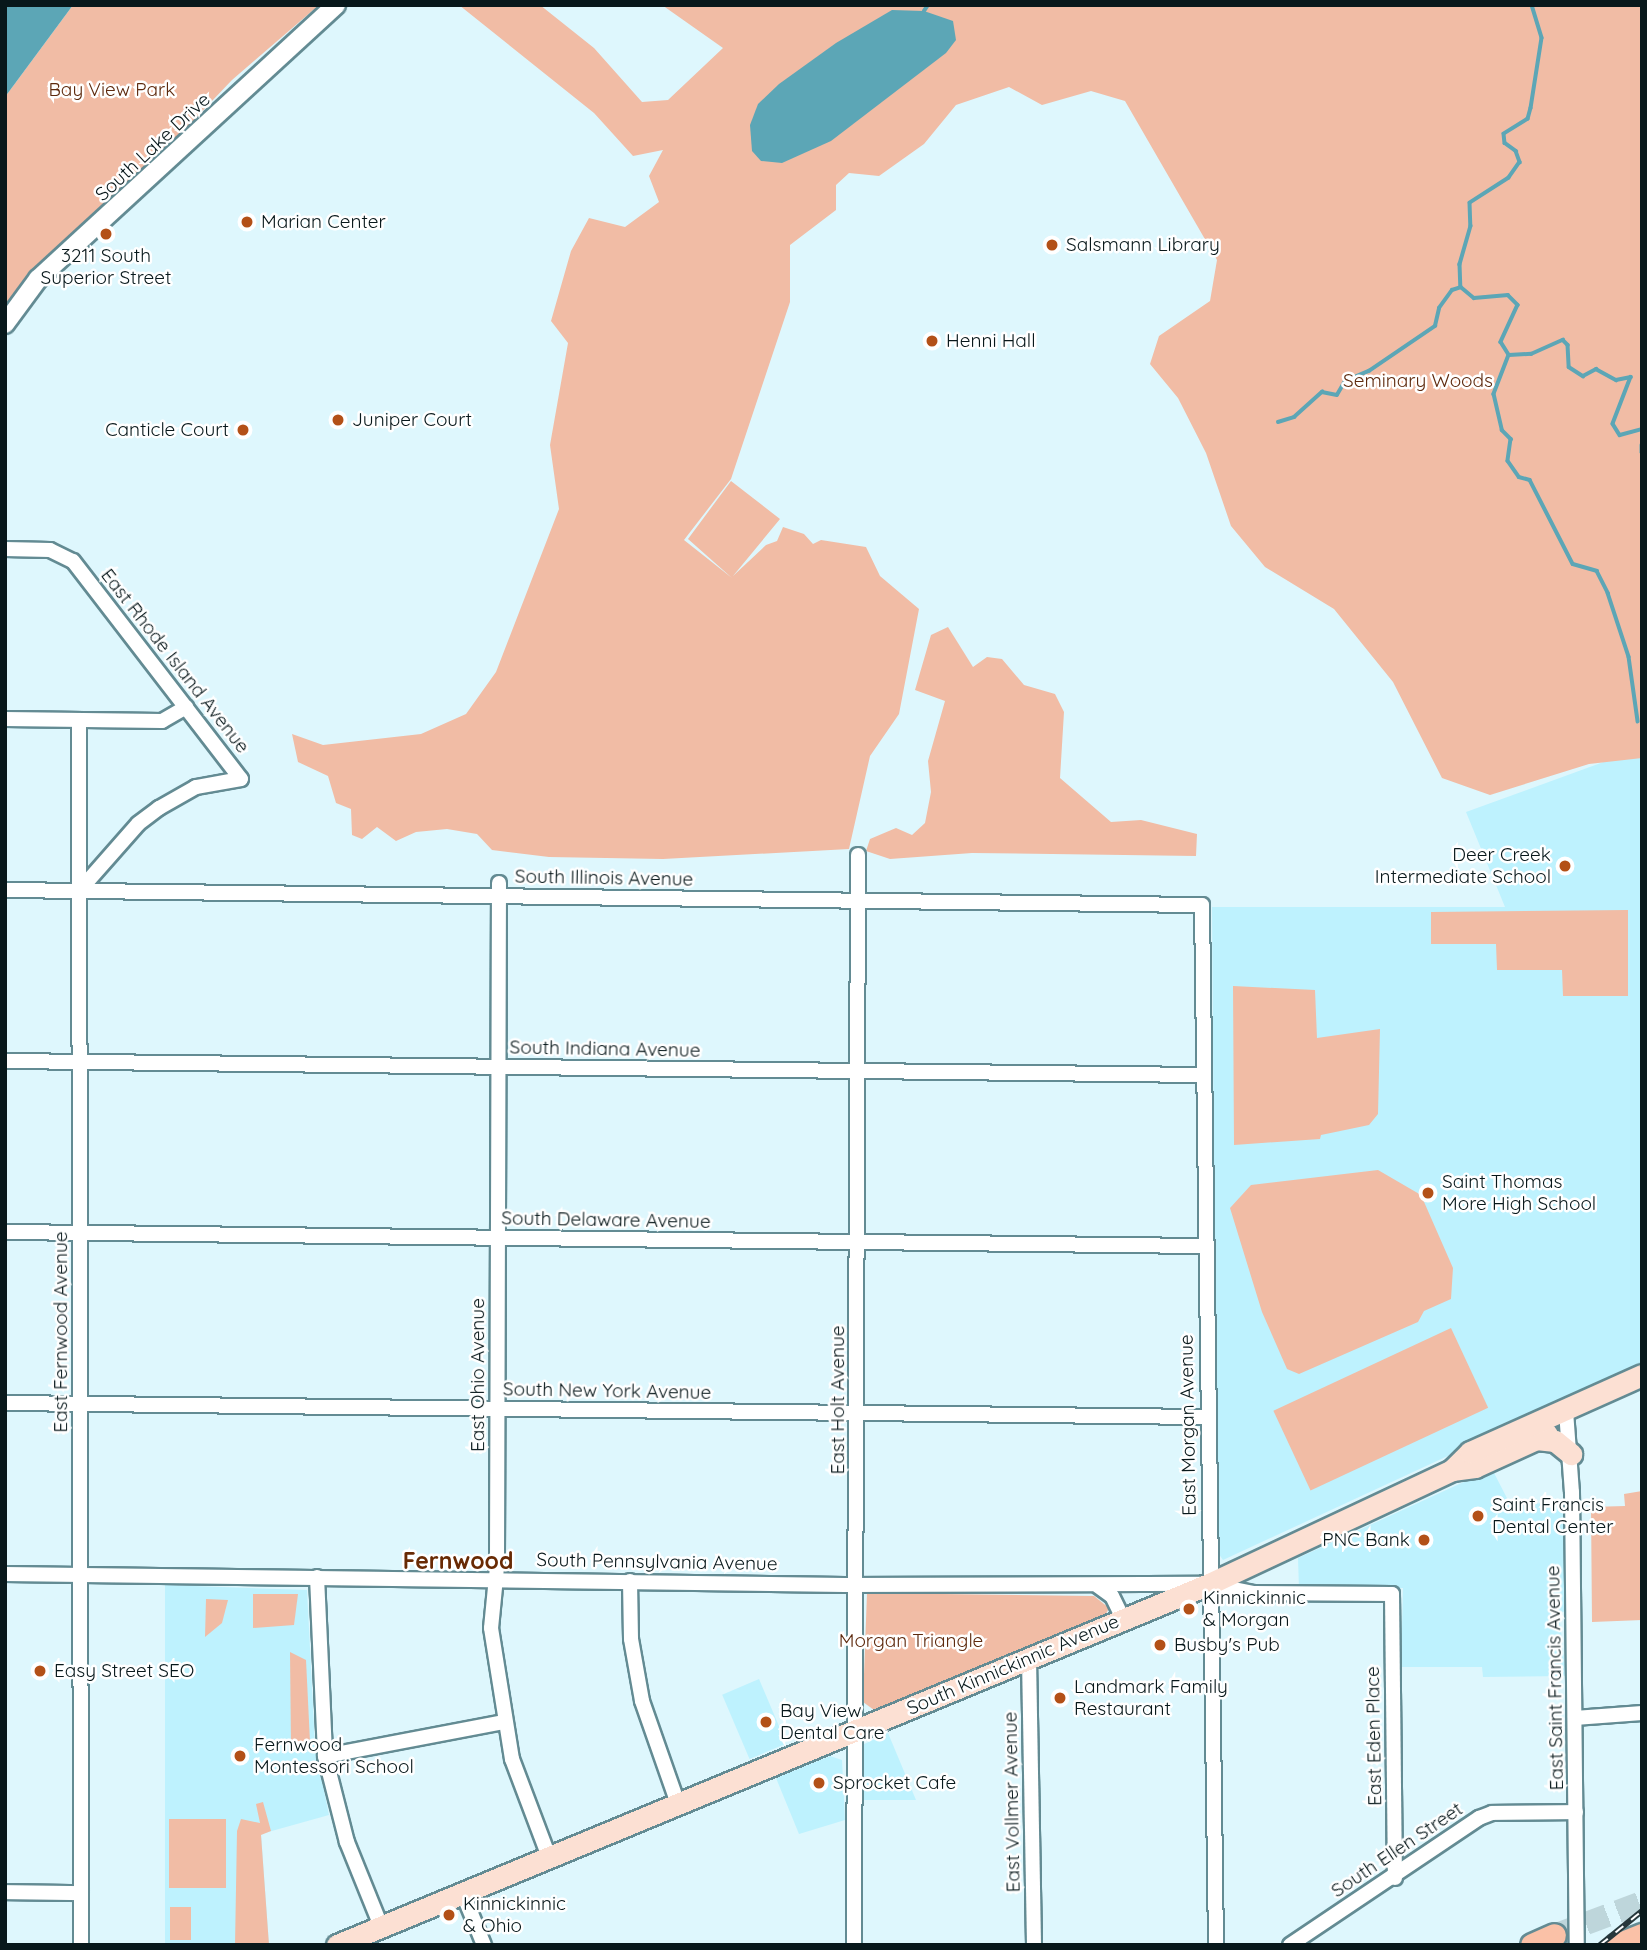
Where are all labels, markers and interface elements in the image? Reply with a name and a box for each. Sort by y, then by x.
park label: Bay View Park [49,79,175,101]
street label: South Lake Drive [91,88,215,206]
place label: Marian Center [261,211,386,233]
marker: Marian Center [239,214,255,230]
marker: 3211 South Superior Street [98,226,114,242]
place label: Salsmann Library [1066,234,1220,256]
marker: Salsmann Library [1044,237,1060,253]
place label: 3211 South Superior Street [40,245,172,289]
place label: Henni Hall [946,330,1036,352]
marker: Henni Hall [924,333,940,349]
park label: Seminary Woods [1343,370,1493,392]
place label: Juniper Court [352,409,472,431]
marker: Juniper Court [330,412,346,428]
place label: Canticle Court [105,419,229,441]
marker: Canticle Court [235,422,251,438]
street label: East Rhode Island Avenue [96,564,254,758]
place label: Deer Creek Intermediate School [1375,844,1551,888]
marker: Deer Creek Intermediate School [1557,858,1573,874]
street label: South Illinois Avenue [515,865,693,891]
street label: South Indiana Avenue [509,1036,701,1062]
place label: Saint Thomas More High School [1442,1171,1596,1215]
marker: Saint Thomas More High School [1420,1185,1436,1201]
street label: South Delaware Avenue [501,1207,711,1233]
street label: East Fernwood Avenue [50,1231,72,1433]
street label: East Ohio Avenue [467,1298,489,1452]
street label: East Holt Avenue [827,1326,849,1474]
street label: East Morgan Avenue [1175,1334,1201,1516]
street label: South New York Avenue [503,1378,711,1404]
place label: Saint Francis Dental Center [1492,1494,1614,1538]
marker: Saint Francis Dental Center [1470,1508,1486,1524]
place label: PNC Bank [1322,1529,1410,1551]
marker: PNC Bank [1416,1532,1432,1548]
district label: Fernwood [403,1547,513,1575]
street label: South Pennsylvania Avenue [536,1548,778,1576]
street label: East Saint Francis Avenue [1542,1565,1568,1791]
place label: Kinnickinnic & Morgan [1203,1587,1306,1631]
marker: Kinnickinnic & Morgan [1181,1601,1197,1617]
street label: South Kinnickinnic Avenue [903,1610,1123,1720]
park label: Morgan Triangle [839,1630,983,1652]
place label: Busby's Pub [1174,1634,1280,1656]
marker: Busby's Pub [1152,1637,1168,1653]
place label: Easy Street SEO [54,1660,194,1682]
marker: Easy Street SEO [32,1663,48,1679]
street label: East Eden Place [1361,1666,1387,1806]
place label: Landmark Family Restaurant [1074,1676,1228,1720]
marker: Landmark Family Restaurant [1052,1690,1068,1706]
place label: Bay View Dental Care [780,1700,885,1744]
street label: East Vollmer Avenue [999,1711,1025,1893]
marker: Bay View Dental Care [758,1714,774,1730]
place label: Fernwood Montessori School [254,1734,414,1778]
marker: Fernwood Montessori School [232,1748,248,1764]
place label: Sprocket Cafe [833,1772,956,1794]
marker: Sprocket Cafe [811,1775,827,1791]
street label: South Ellen Street [1327,1798,1467,1902]
place label: Kinnickinnic & Ohio [463,1893,566,1937]
marker: Kinnickinnic & Ohio [441,1907,457,1923]

